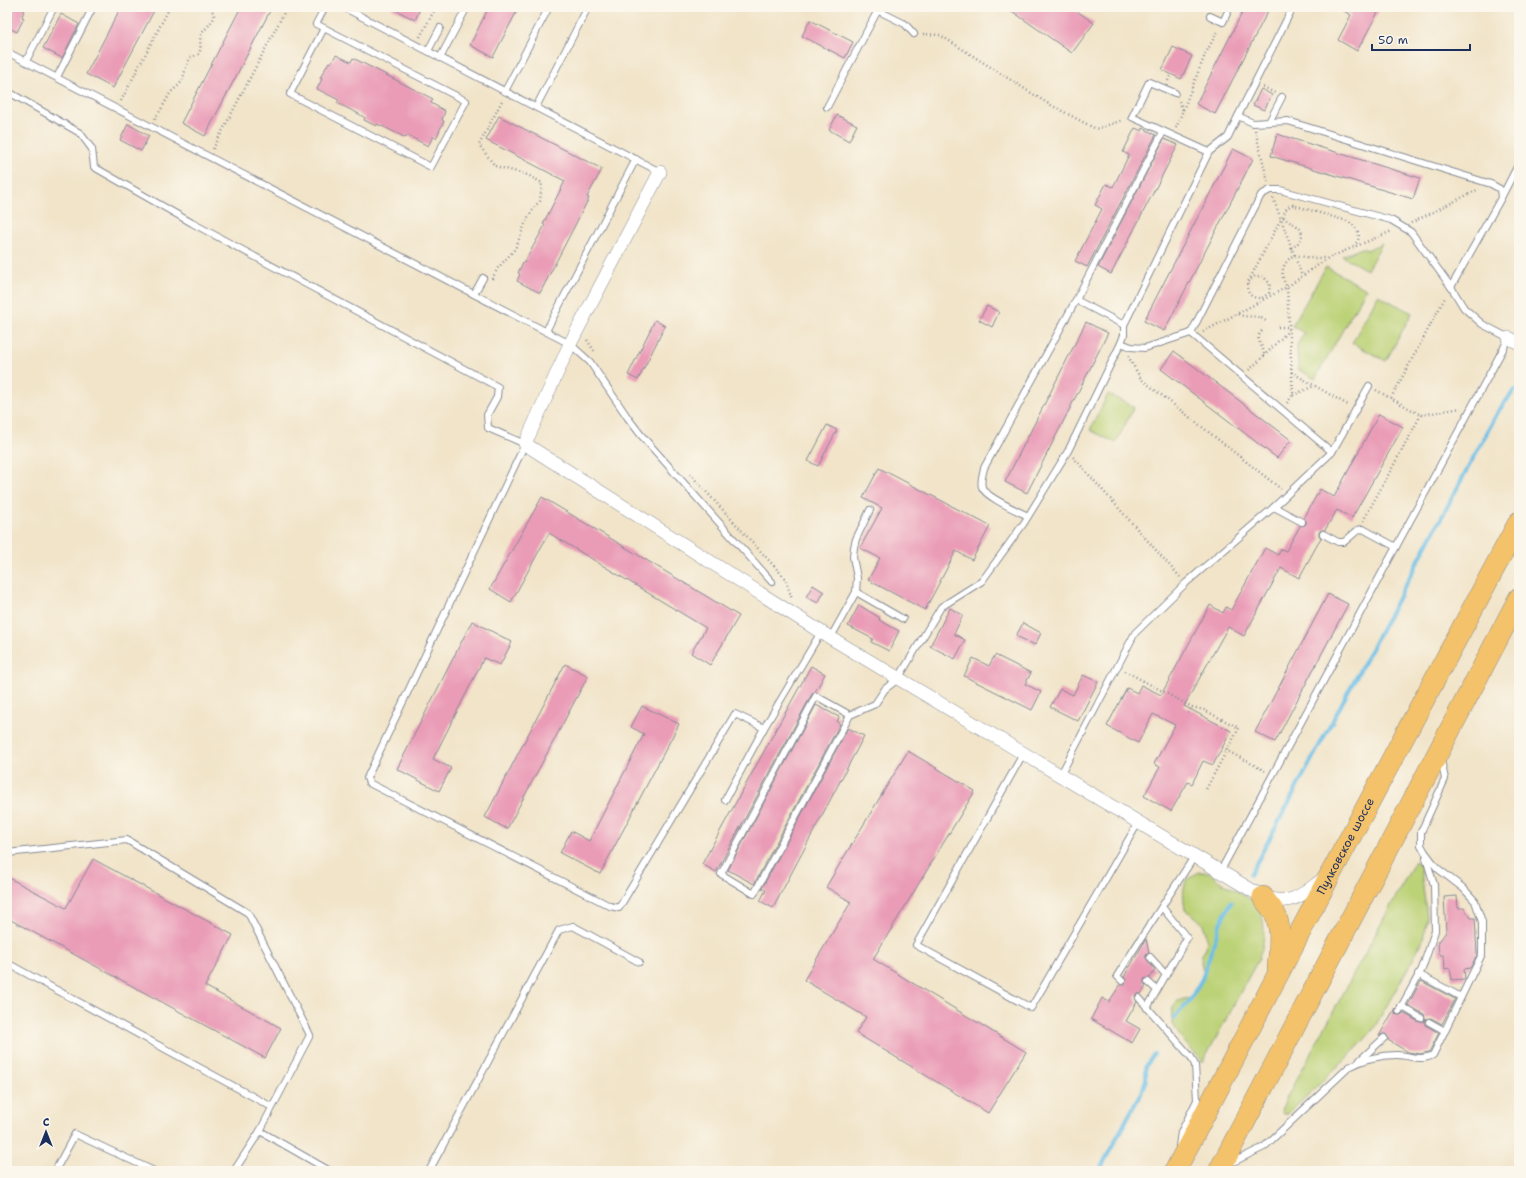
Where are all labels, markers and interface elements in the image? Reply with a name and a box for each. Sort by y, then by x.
scale bar [1372,26,1470,52]
text: 50 m [1378,32,1408,48]
street label: Пулковское шоссе [1313,795,1378,897]
north arrow [26,1112,66,1152]
text: С [43,1115,50,1130]

